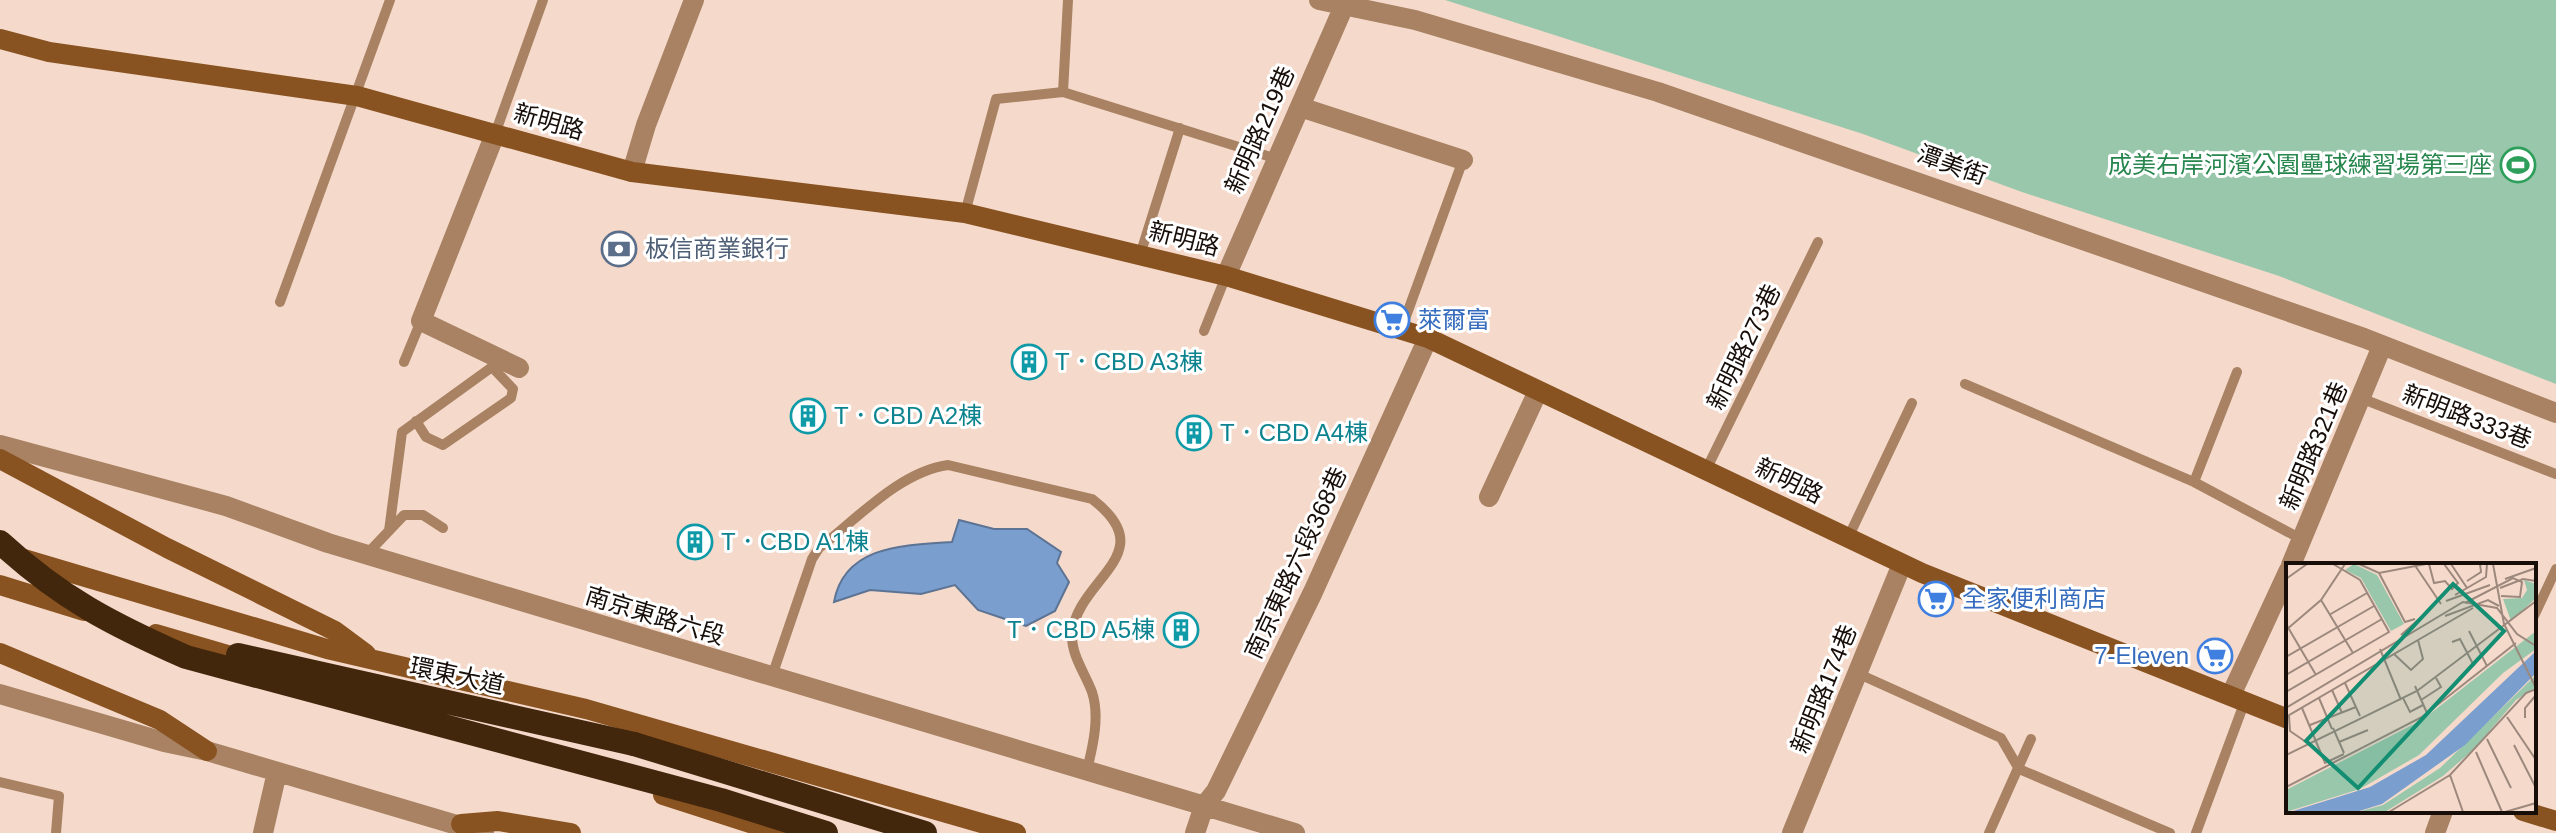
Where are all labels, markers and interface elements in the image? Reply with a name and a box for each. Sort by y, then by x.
street label: 新明路219巷 [1220,62,1300,197]
street label: 新明路 [511,99,587,144]
street label: 潭美街 [1914,140,1991,190]
sports icon: 成美右岸河濱公園壘球練習場第三座 [2499,146,2537,184]
place label: 成美右岸河濱公園壘球練習場第三座 [2108,151,2492,178]
street label: 新明路 [1146,217,1222,260]
bank icon: 板信商業銀行 [600,230,638,268]
place label: 板信商業銀行 [645,235,789,262]
street label: 新明路273巷 [1702,280,1786,414]
supermarket icon: 萊爾富 [1373,301,1411,339]
place label: 萊爾富 [1418,306,1490,333]
building icon: T．CBD A3棟 [1010,343,1048,381]
place label: T．CBD A3棟 [1055,348,1203,375]
street label: 新明路321巷 [2275,378,2353,514]
street label: 新明路333巷 [2399,380,2536,454]
building icon: T．CBD A2棟 [789,397,827,435]
place label: T．CBD A2棟 [834,402,982,429]
building icon: T．CBD A4棟 [1175,414,1213,452]
place label: T．CBD A4棟 [1220,419,1368,446]
street label: 新明路 [1751,453,1827,508]
street label: 南京東路六段368巷 [1239,463,1352,663]
building icon: T．CBD A1棟 [676,523,714,561]
place label: T．CBD A1棟 [721,528,869,555]
inset map [2286,563,2536,813]
supermarket icon: 全家便利商店 [1917,580,1955,618]
street label: 南京東路六段 [582,582,728,649]
place label: 全家便利商店 [1962,585,2106,612]
building icon: T．CBD A5棟 [1162,611,1200,649]
place label: T．CBD A5棟 [1007,616,1155,643]
street label: 新明路174巷 [1786,621,1862,757]
supermarket icon: 7-Eleven [2196,637,2234,675]
place label: 7-Eleven [2094,642,2189,669]
street label: 環東大道 [407,652,507,699]

